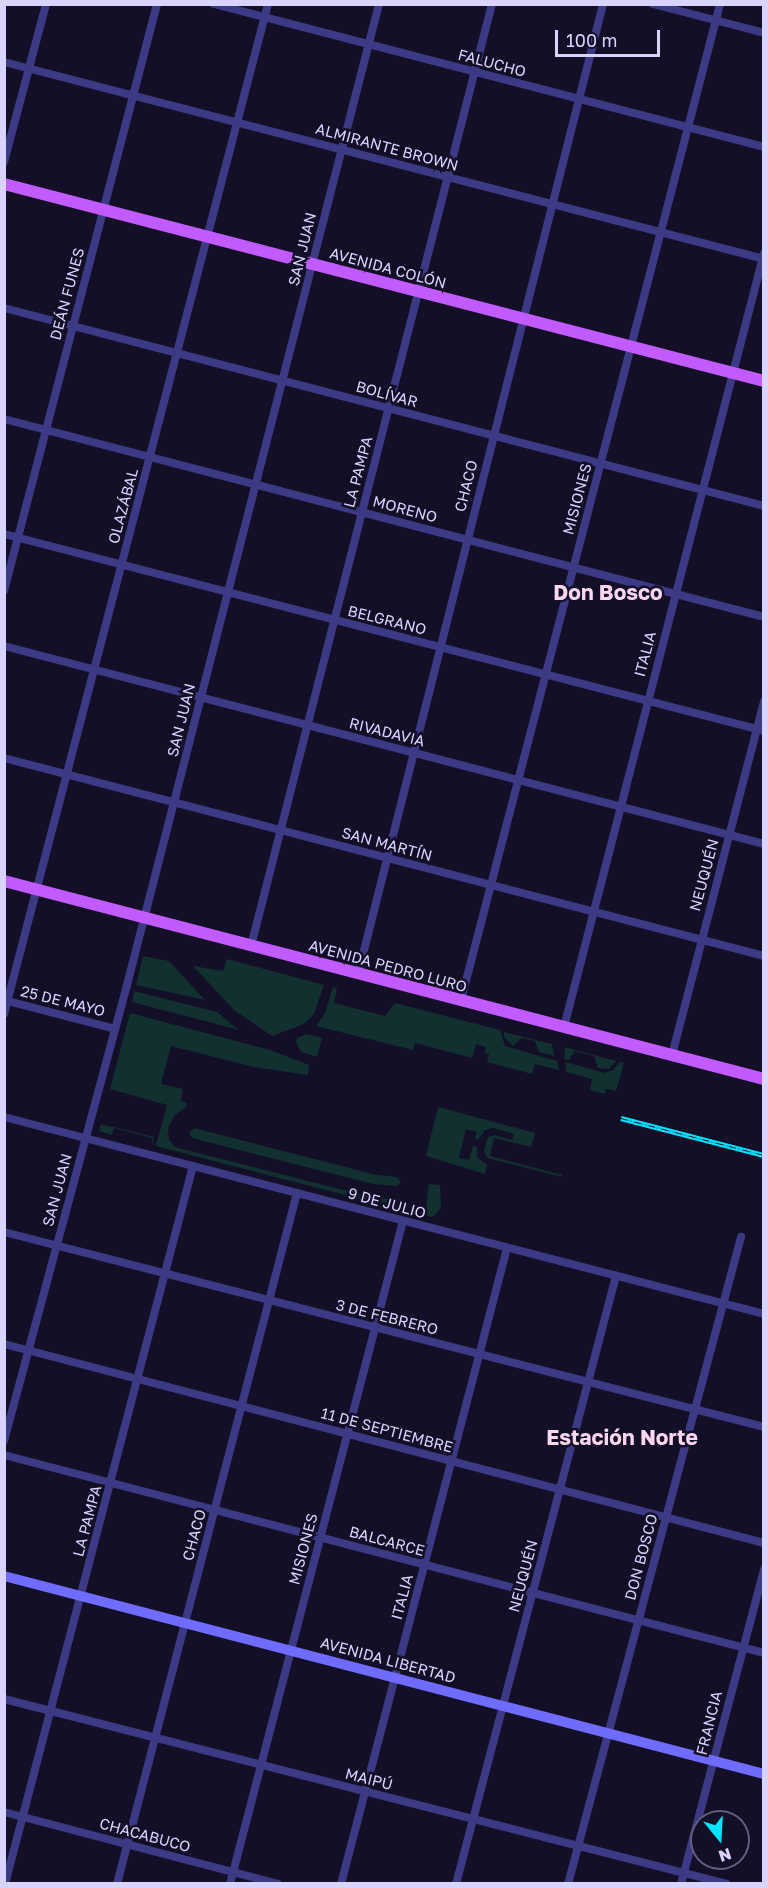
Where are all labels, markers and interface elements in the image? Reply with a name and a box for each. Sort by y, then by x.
scale bar [558,18,663,56]
text: 100 m [566,29,617,51]
street label: FALUCHO [456,45,528,81]
street label: ALMIRANTE BROWN [314,119,460,175]
street label: SAN JUAN [284,210,320,288]
street label: AVENIDA COLÓN [328,244,448,292]
street label: DEÁN FUNES [46,246,88,342]
street label: BOLÍVAR [354,377,420,411]
street label: LA PAMPA [340,434,376,510]
street label: CHACO [451,458,481,514]
street label: MISIONES [559,461,595,537]
street label: OLAZÁBAL [104,466,142,546]
street label: MORENO [371,492,439,526]
district label: Don Bosco [553,579,663,605]
street label: BELGRANO [346,602,428,638]
street label: ITALIA [630,629,660,679]
street label: SAN JUAN [163,681,199,759]
street label: RIVADAVIA [347,714,427,750]
street label: SAN MARTÍN [340,823,434,865]
street label: NEUQUÉN [686,837,722,913]
street label: AVENIDA PEDRO LURO [307,936,469,996]
street label: 25 DE MAYO [19,982,107,1020]
street label: SAN JUAN [39,1151,75,1229]
street label: 9 DE JULIO [346,1184,428,1222]
street label: 3 DE FEBRERO [334,1296,440,1338]
street label: 11 DE SEPTIEMBRE [319,1404,455,1456]
district label: Estación Norte [546,1424,698,1450]
street label: LA PAMPA [69,1483,105,1559]
street label: CHACO [178,1507,210,1563]
street label: MISIONES [285,1511,321,1587]
street label: DON BOSCO [621,1512,661,1602]
street label: BALCARCE [347,1522,427,1560]
street label: NEUQUÉN [505,1538,541,1614]
street label: ITALIA [387,1572,417,1622]
street label: AVENIDA LIBERTAD [318,1633,458,1687]
street label: FRANCIA [692,1689,726,1757]
street label: MAIPÚ [343,1764,395,1794]
north arrow [690,1810,750,1870]
street label: CHACABUCO [97,1814,193,1856]
text: N [716,1844,734,1867]

